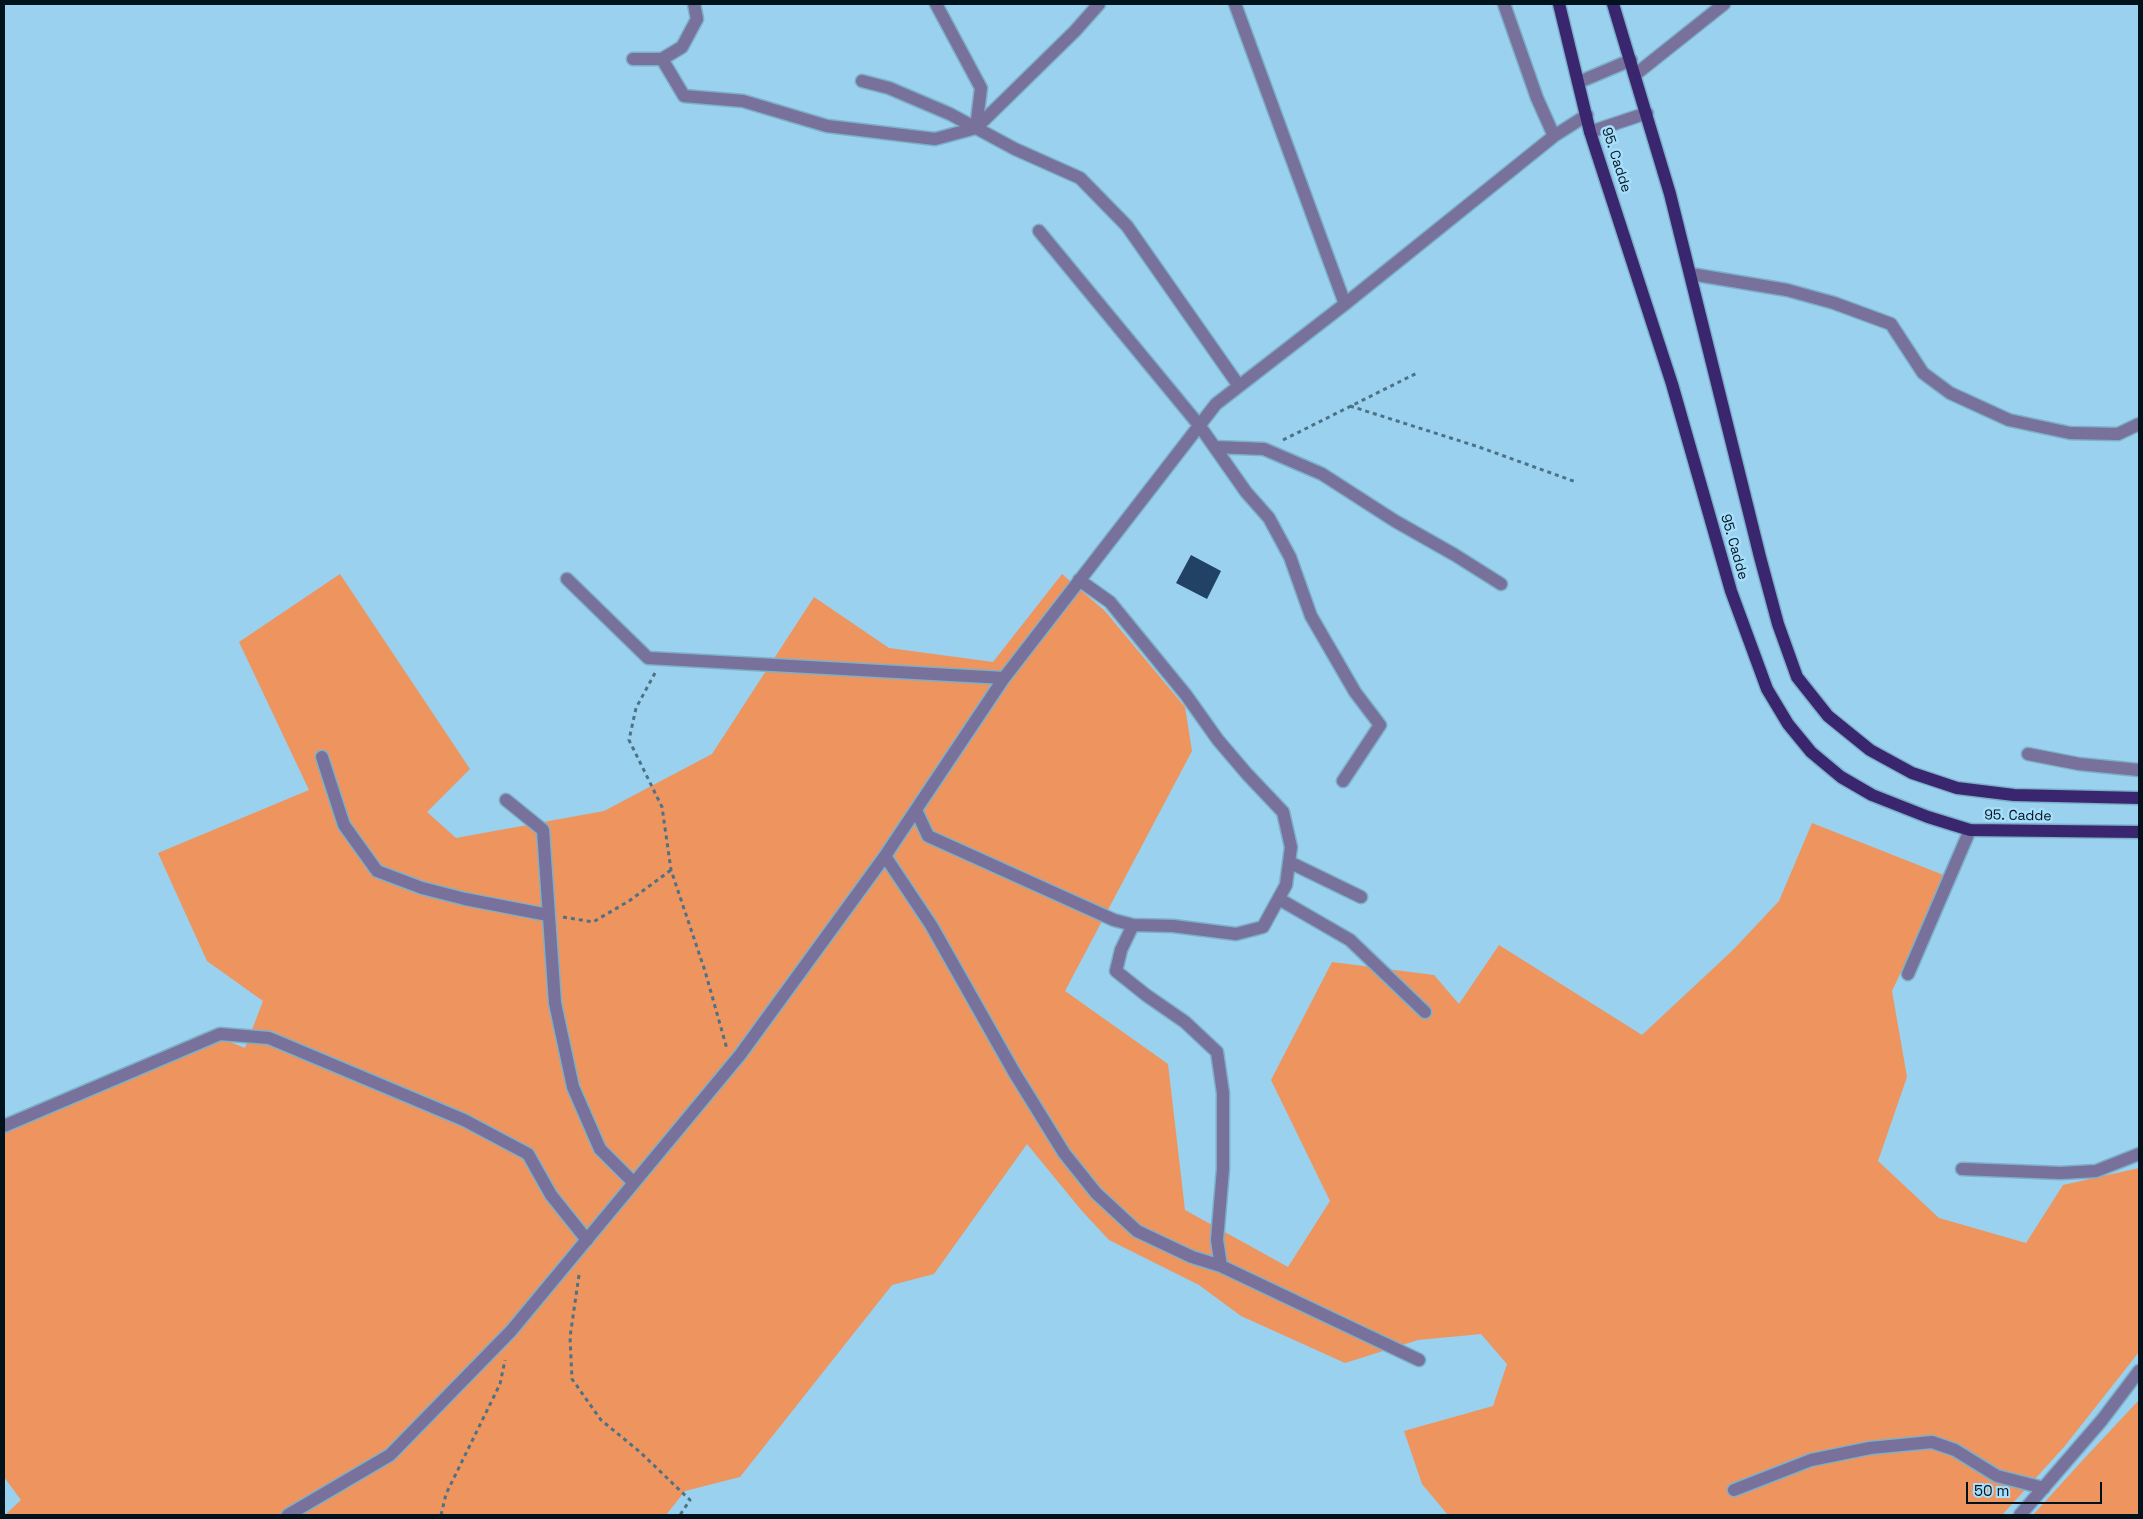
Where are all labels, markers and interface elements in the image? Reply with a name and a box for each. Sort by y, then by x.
street label: 95. Cadde [1598,125,1634,195]
street label: 95. Cadde [1717,512,1751,582]
street label: 95. Cadde [1984,807,2052,825]
scale bar [1968,1472,2104,1504]
text: 50 m [1974,1481,2009,1500]

